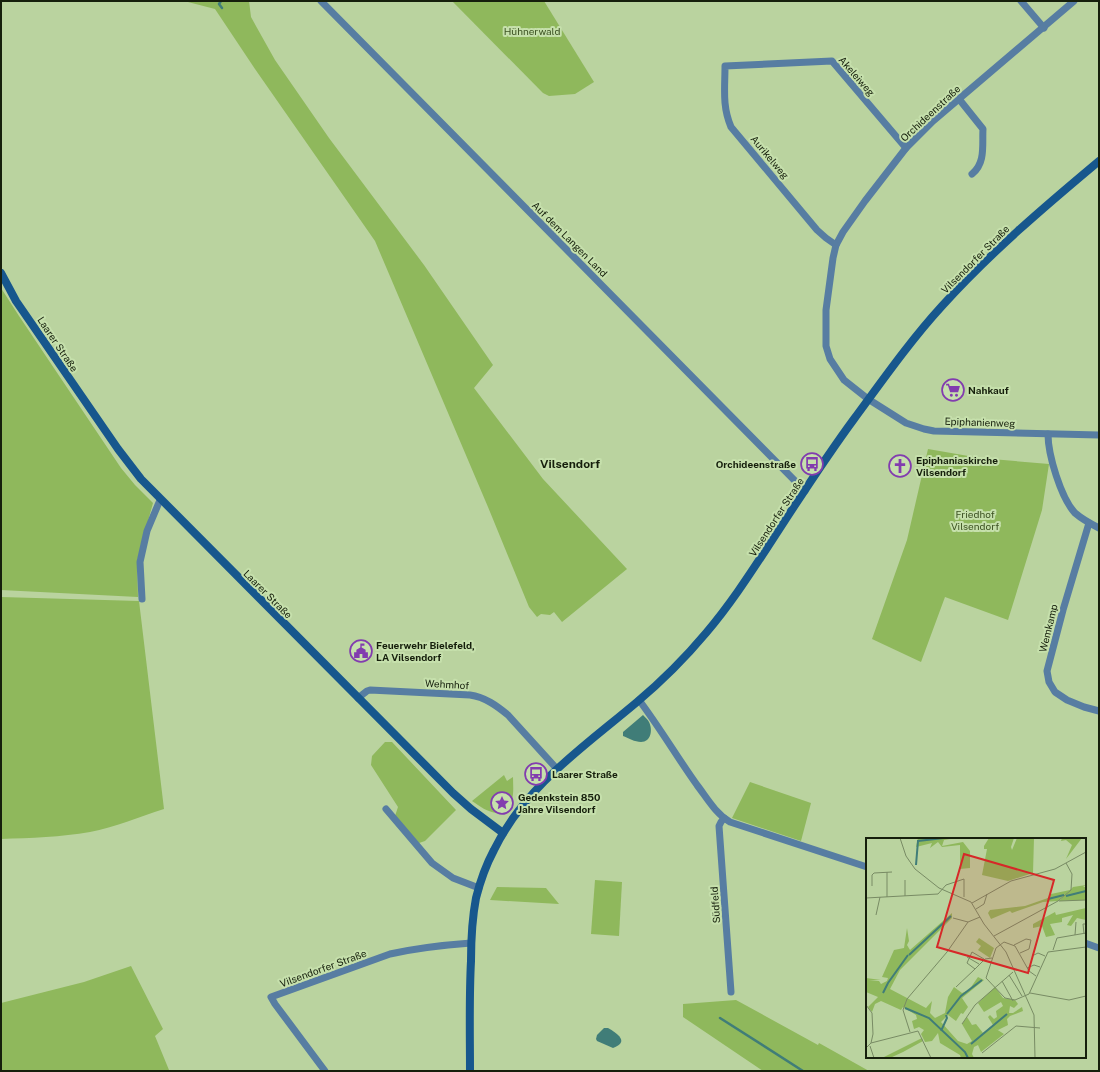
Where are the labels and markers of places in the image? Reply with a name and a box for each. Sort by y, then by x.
supermarket icon: Nahkauf [940,377,966,403]
place label: Nahkauf [968,384,1009,396]
bus stop icon: Orchideenstraße [799,451,825,477]
church icon: Epiphaniaskirche Vilsendorf [887,453,913,479]
place label: Epiphaniaskirche Vilsendorf [916,454,998,478]
place label: Orchideenstraße [716,458,796,470]
public building icon: Feuerwehr Bielefeld, LA Vilsendorf [348,638,374,664]
place label: Feuerwehr Bielefeld, LA Vilsendorf [376,639,475,663]
bus stop icon: Laarer Straße [523,761,549,787]
place label: Laarer Straße [552,768,618,780]
place icon: Gedenkstein 850 Jahre Vilsendorf [489,790,515,816]
place label: Gedenkstein 850 Jahre Vilsendorf [518,791,601,815]

